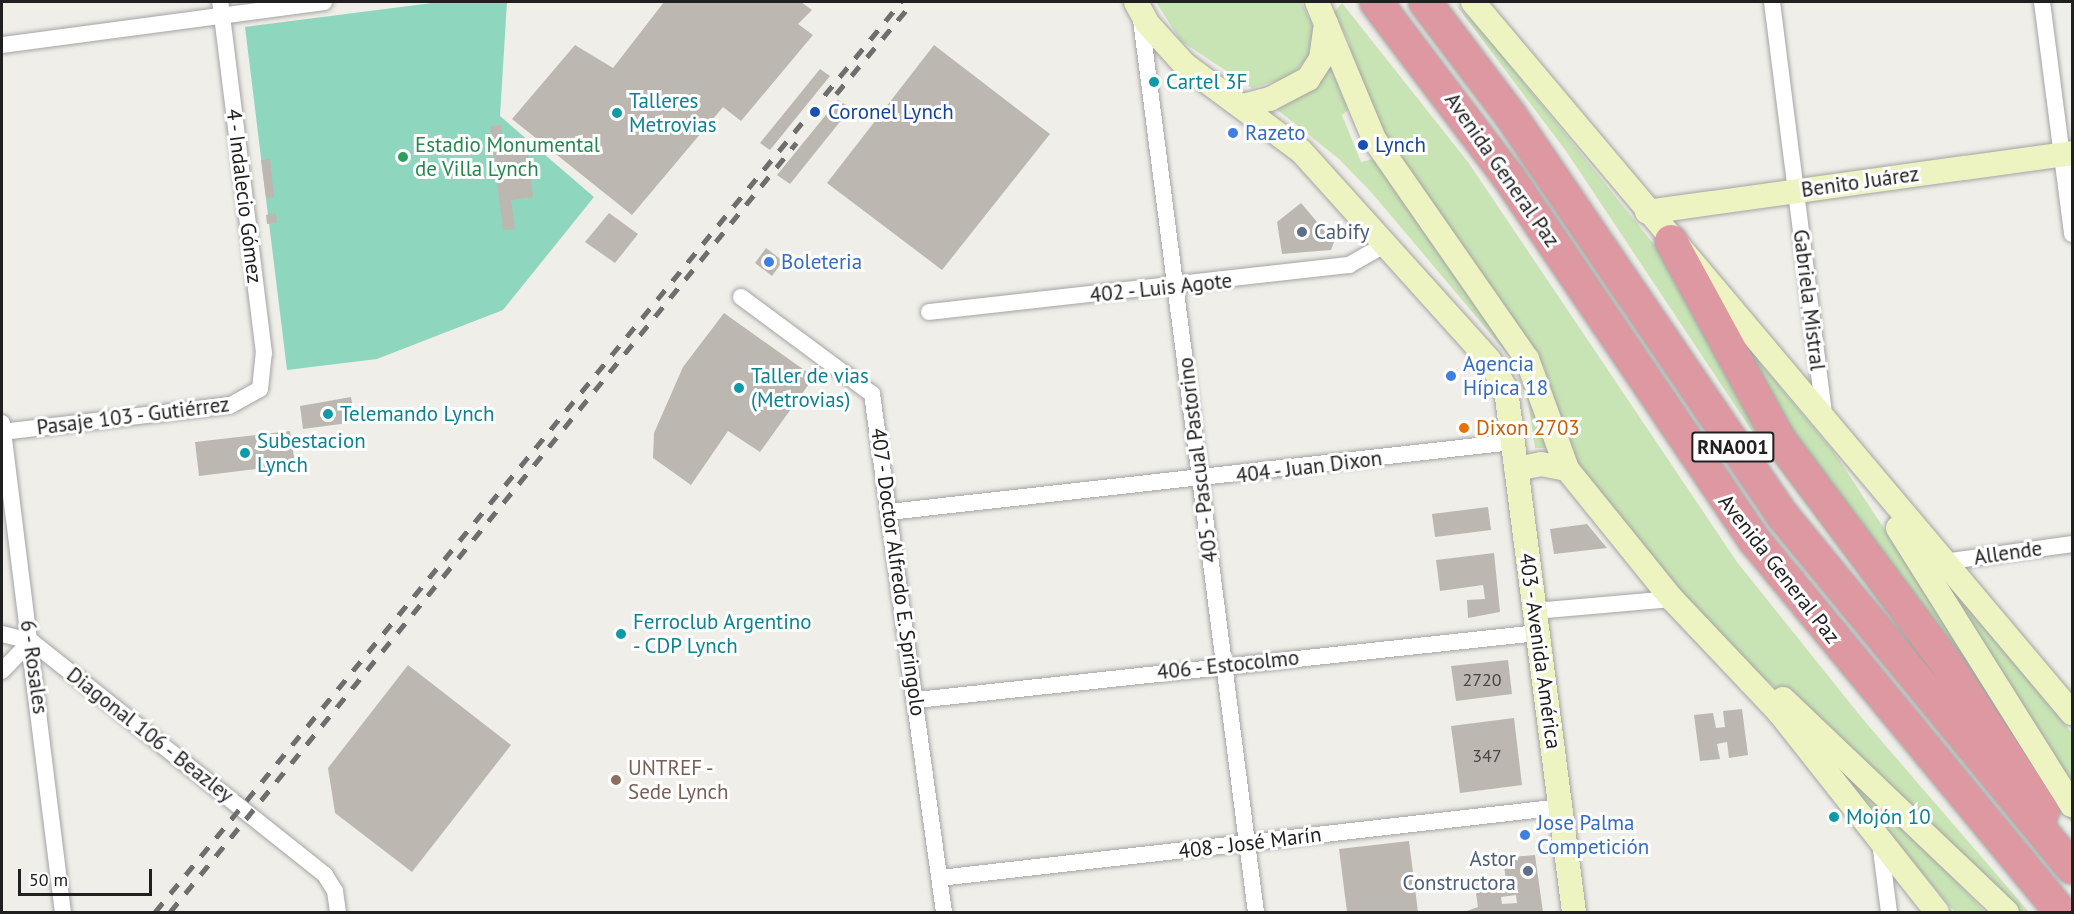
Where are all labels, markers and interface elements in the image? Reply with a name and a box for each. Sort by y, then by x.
place label: Cartel 3F [1166,69,1247,95]
marker: Cartel 3F [1147,75,1161,89]
place label: Talleres Metrovias [629,88,717,138]
street label: Avenida General Paz [1439,88,1565,252]
place label: Coronel Lynch [828,99,954,125]
marker: Coronel Lynch [806,103,824,121]
street label: 4 - Indalecio Gómez [221,106,267,286]
marker: Talleres Metrovias [610,106,624,120]
place label: Razeto [1245,120,1306,146]
marker: Razeto [1226,126,1240,140]
place label: Estadio Monumental de Villa Lynch [415,132,600,182]
place label: Lynch [1375,132,1426,158]
marker: Lynch [1356,138,1370,152]
marker: Estadio Monumental de Villa Lynch [396,150,410,164]
street label: Benito Juárez [1800,161,1920,203]
place label: Cabify [1314,219,1370,245]
marker: Cabify [1295,225,1309,239]
street label: Gabriela Mistral [1788,228,1830,372]
place label: Boleteria [781,249,862,275]
marker: Boleteria [762,255,776,269]
street label: 402 - Luis Agote [1087,268,1235,308]
place label: Agencia Hípica 18 [1463,351,1548,401]
street label: 405 - Pascual Pastorino [1173,354,1223,566]
place label: Taller de vias (Metrovias) [751,363,869,413]
marker: Agencia Hípica 18 [1444,369,1458,383]
marker: Taller de vias (Metrovias) [732,381,746,395]
street label: Pasaje 103 - Gutiérrez [34,391,232,441]
place label: Telemando Lynch [340,401,495,427]
marker: Telemando Lynch [321,407,335,421]
place label: Dixon 2703 [1476,415,1580,441]
marker: Dixon 2703 [1457,421,1471,435]
street label: 407 - Doctor Alfredo E. Springolo [865,423,931,721]
place label: Subestacion Lynch [257,428,366,478]
road number: RNA001 [1691,430,1775,464]
street label: 404 - Juan Dixon [1233,445,1385,489]
marker: Subestacion Lynch [238,446,252,460]
street label: Avenida General Paz [1713,489,1845,649]
street label: Allende [1972,536,2044,570]
street label: 403 - Avenida América [1513,549,1567,753]
place label: Ferroclub Argentino - CDP Lynch [633,609,812,659]
street label: 6 - Rosales [15,617,53,717]
marker: Ferroclub Argentino - CDP Lynch [614,627,628,641]
street label: 406 - Estocolmo [1154,645,1302,685]
street label: Diagonal 106 - Beazley [60,661,240,809]
house number: 2720 [1462,669,1502,691]
house number: 347 [1472,745,1502,767]
place label: UNTREF - Sede Lynch [628,755,728,805]
marker: UNTREF - Sede Lynch [609,773,623,787]
place label: Mojón 10 [1846,804,1931,830]
place label: Jose Palma Competición [1537,810,1649,860]
marker: Mojón 10 [1827,810,1841,824]
street label: 408 - José Marín [1176,822,1324,864]
marker: Jose Palma Competición [1518,828,1532,842]
place label: Astor Constructora [1402,846,1516,896]
scale bar [21,857,154,895]
marker: Astor Constructora [1521,864,1535,878]
text: 50 m [29,868,68,891]

